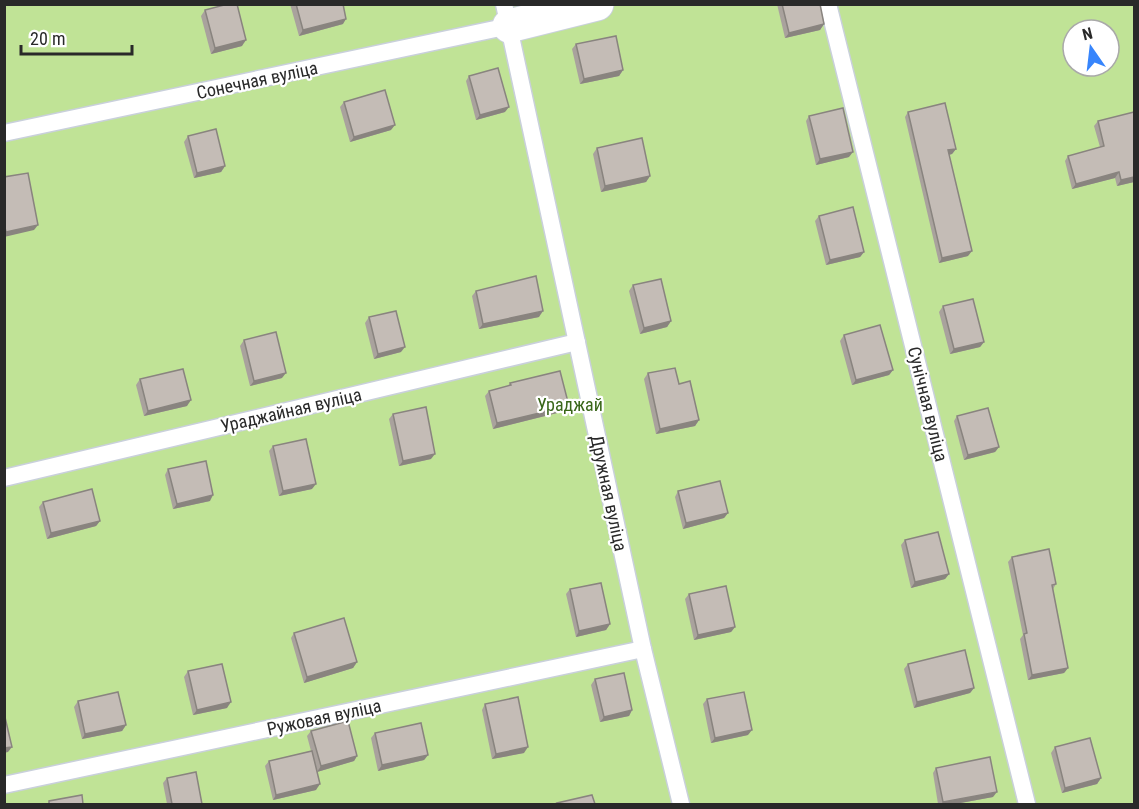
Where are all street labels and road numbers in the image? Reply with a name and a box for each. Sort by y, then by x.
street label: Сонечная вуліца [194,57,320,103]
street label: Сунічная вуліца [904,344,952,464]
street label: Ураджайная вуліца [219,384,363,436]
street label: Дружная вуліца [586,433,632,553]
street label: Ружовая вуліца [265,695,383,739]

